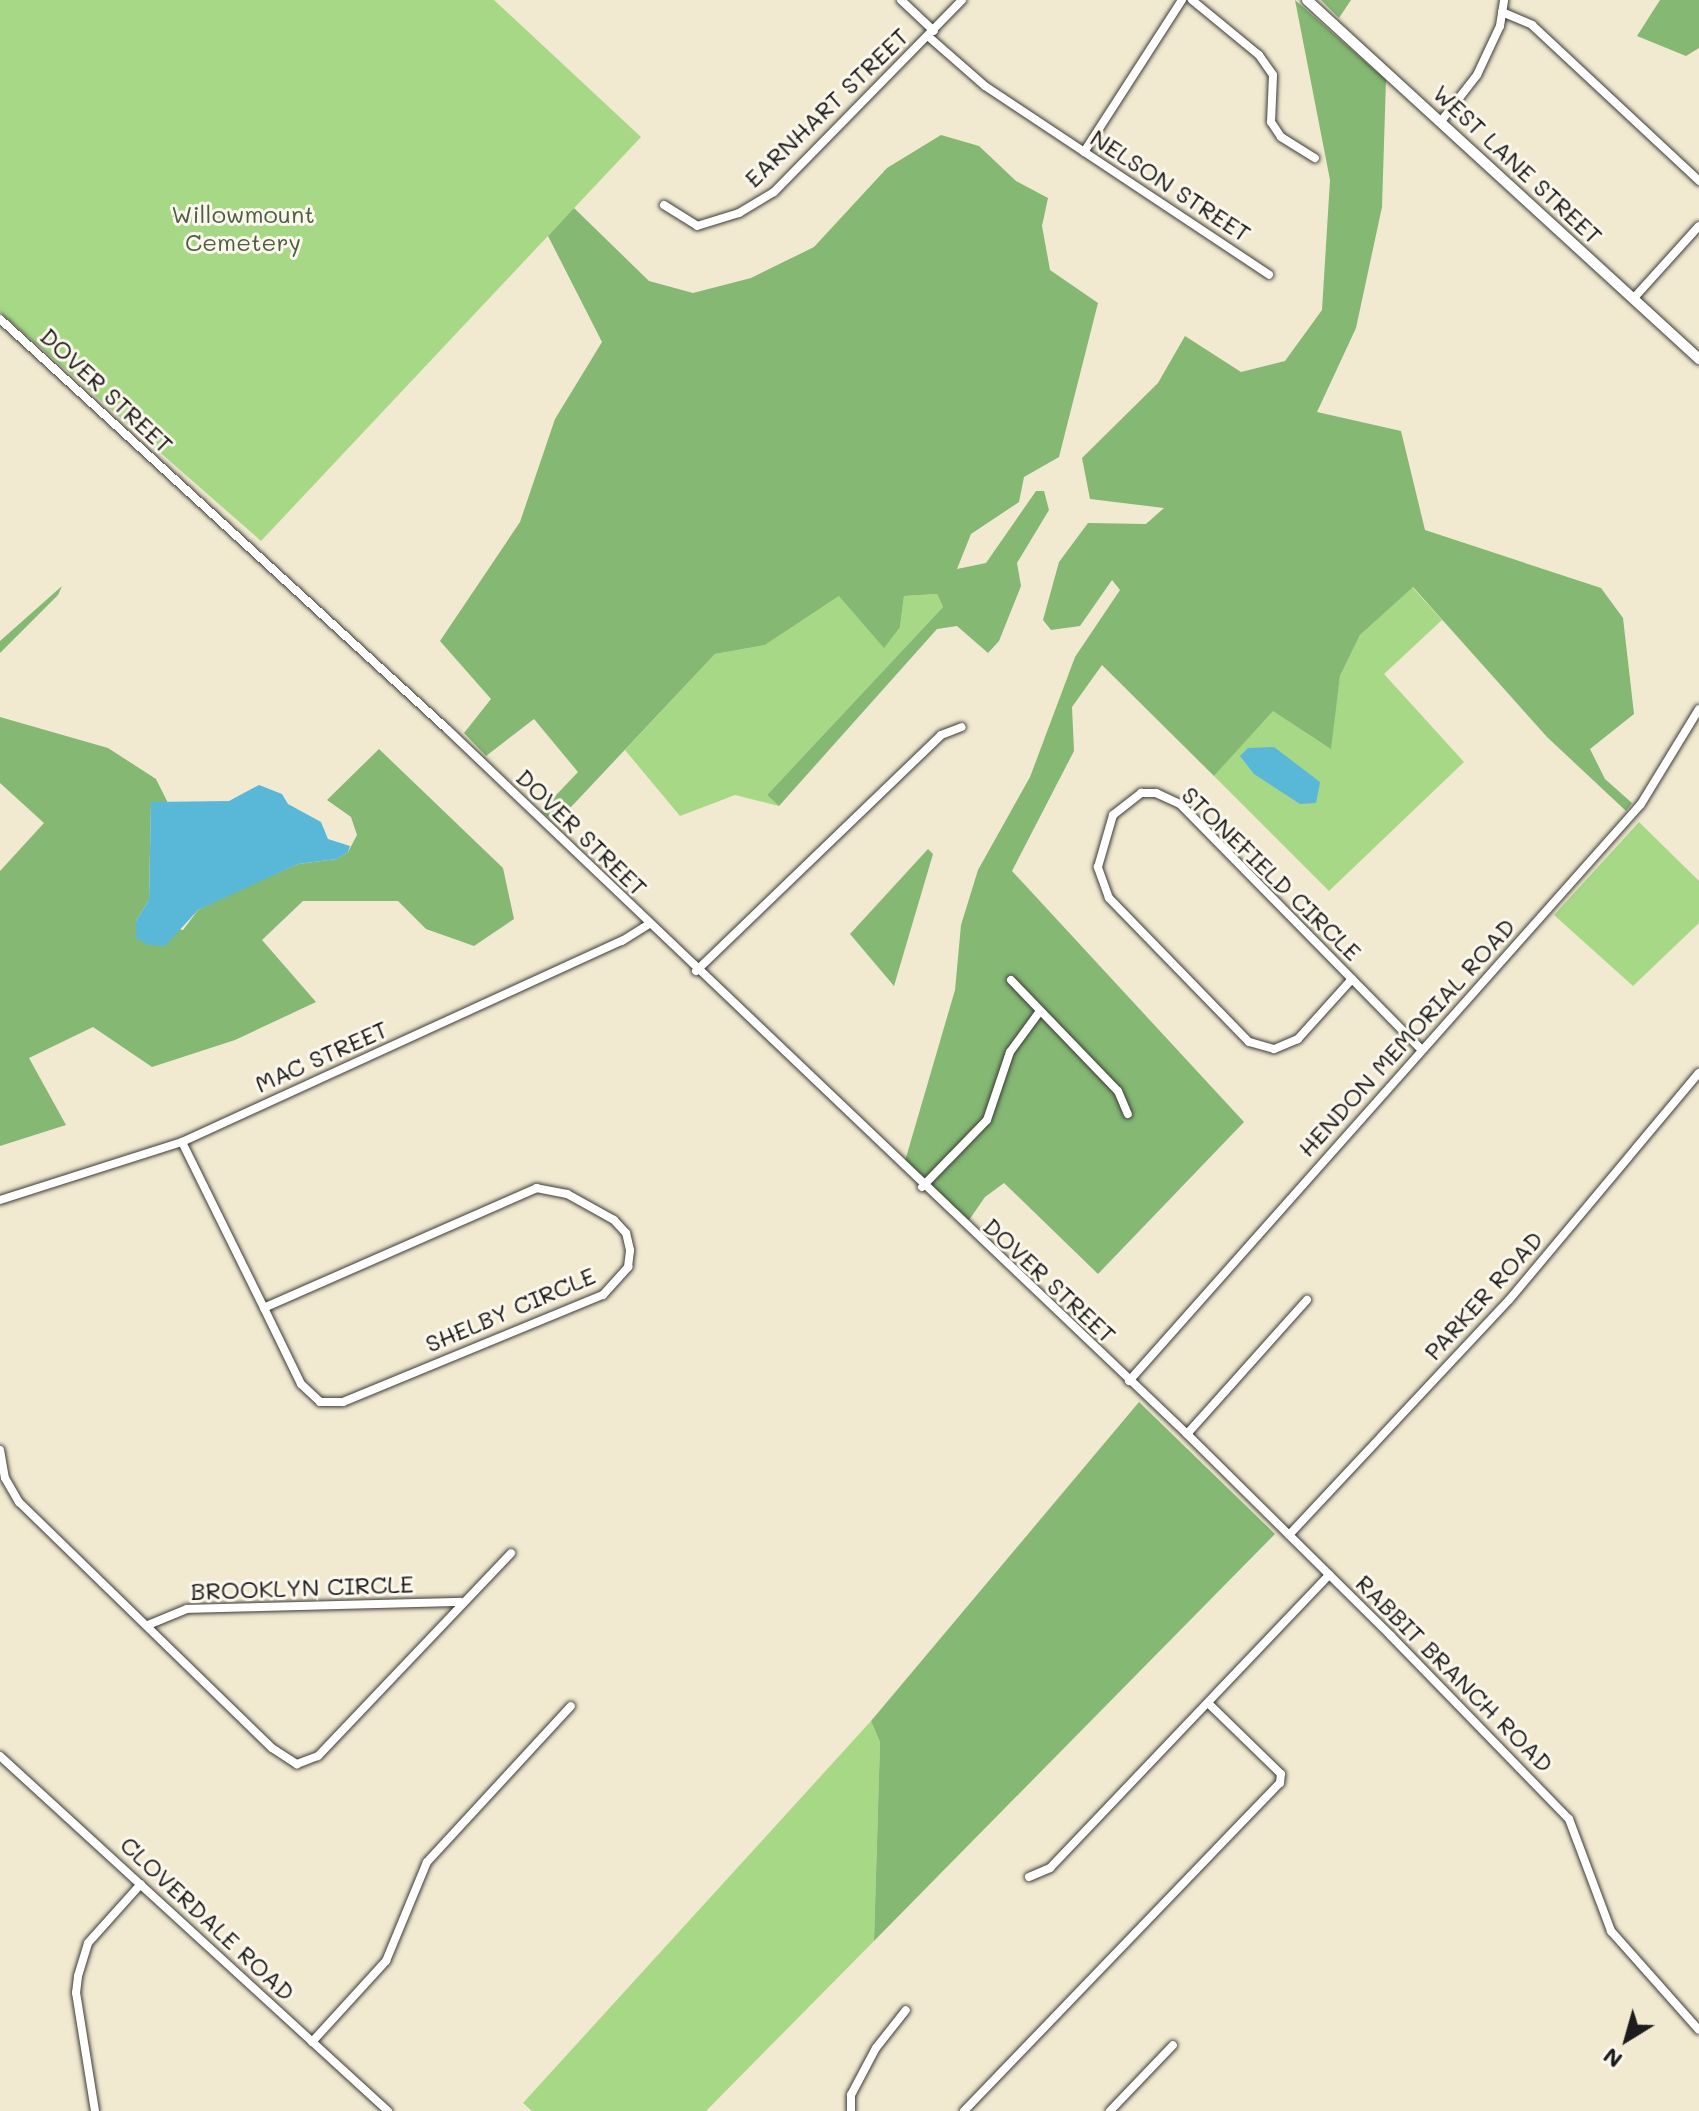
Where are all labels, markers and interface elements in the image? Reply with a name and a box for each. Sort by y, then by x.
street label: EARNHART STREET [738,21,914,193]
street label: WEST LANE STREET [1427,78,1609,250]
street label: NELSON STREET [1086,123,1256,247]
park label: Willowmount Cemetery [171,200,315,256]
street label: DOVER STREET [35,321,179,459]
street label: DOVER STREET [511,762,653,902]
street label: STONEFIELD CIRCLE [1176,780,1368,966]
street label: HENDON MEMORIAL ROAD [1291,912,1521,1162]
street label: MAC STREET [250,1014,392,1098]
street label: DOVER STREET [978,1211,1122,1349]
street label: PARKER ROAD [1418,1225,1548,1365]
street label: SHELBY CIRCLE [421,1260,599,1358]
street label: RABBIT BRANCH ROAD [1350,1568,1560,1778]
street label: BROOKLYN CIRCLE [190,1569,414,1605]
street label: CLOVERDALE ROAD [115,1830,301,2006]
north arrow [1587,1999,1667,2079]
text: N [1597,2042,1628,2075]

